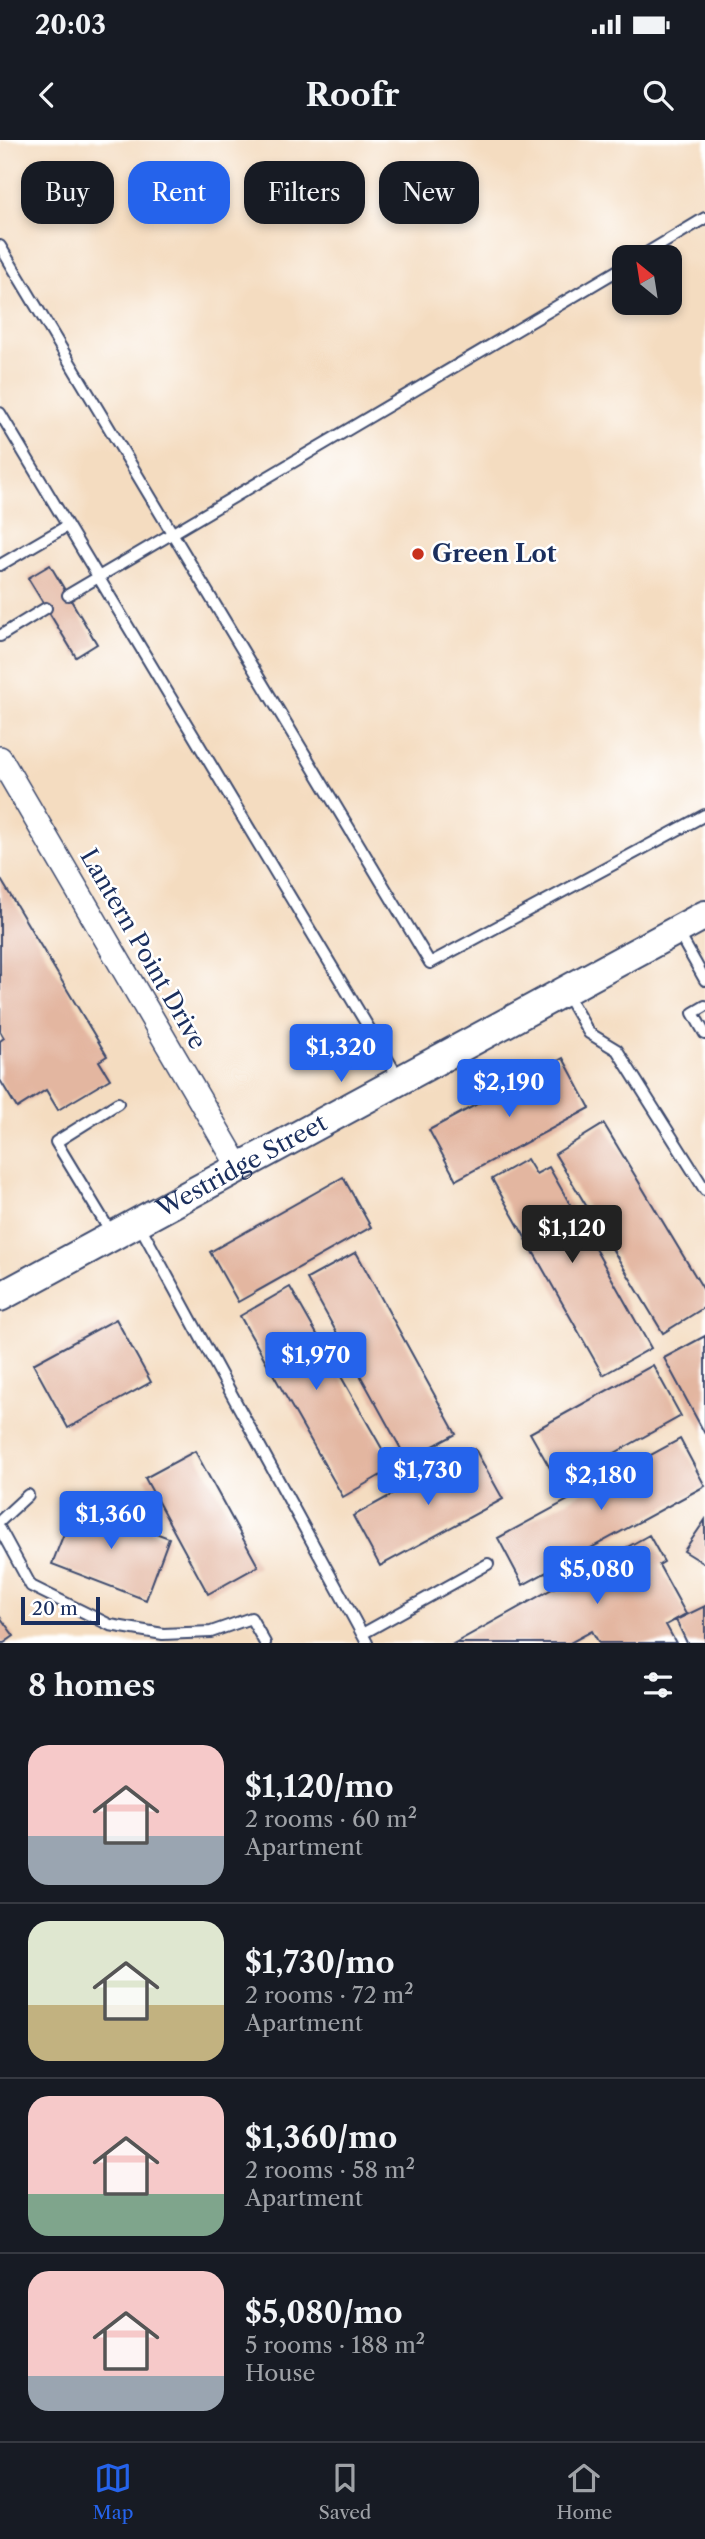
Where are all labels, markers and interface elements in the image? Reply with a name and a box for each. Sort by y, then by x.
text: 20:03 [35,9,106,41]
text: Roofr [306,75,399,114]
icon: back [28,76,66,114]
icon: search [639,76,677,114]
chip: Buy [21,161,114,224]
chip: Rent [128,161,230,224]
chip: Filters [244,161,365,224]
chip: New [379,161,479,224]
north arrow [612,245,682,315]
map controls [612,245,682,315]
place label: Green Lot [432,539,557,568]
marker: Green Lot [410,546,426,562]
street label: Lantern Point Drive [74,843,213,1054]
pin: $1,320 [284,1024,398,1084]
text: $1,320 [306,1033,376,1061]
pin: $2,190 [452,1060,566,1119]
text: $2,190 [473,1068,545,1096]
street label: Westridge Street [151,1108,332,1224]
pin: $1,120 [515,1206,629,1265]
text: $1,120 [538,1214,606,1242]
pin: $1,970 [259,1332,373,1392]
text: $1,970 [281,1341,351,1369]
pin: $1,730 [371,1448,485,1507]
pin: $2,180 [544,1452,658,1512]
text: $1,730 [394,1456,462,1484]
text: $2,180 [565,1461,637,1489]
pin: $1,360 [54,1492,168,1551]
text: $1,360 [76,1500,146,1528]
pin: $5,080 [540,1546,654,1606]
text: $5,080 [559,1555,635,1583]
scale bar [21,1594,100,1626]
text: 20 m [32,1597,78,1620]
icon: filters [639,1666,677,1704]
text: 8 homes [28,1667,155,1704]
text: $1,120/mo [245,1768,394,1805]
icon: home [84,1773,168,1857]
text: 2 rooms · 60 m² [245,1805,417,1833]
text: Apartment [245,1833,363,1861]
text: $1,730/mo [245,1944,395,1981]
icon: home [84,1949,168,2033]
text: 2 rooms · 72 m² [245,1981,414,2009]
text: Apartment [245,2009,363,2037]
text: $1,360/mo [245,2119,397,2156]
icon: home [84,2124,168,2208]
text: 2 rooms · 58 m² [245,2156,415,2184]
text: Apartment [245,2184,363,2212]
text: $5,080/mo [245,2294,403,2331]
icon: home [84,2299,168,2383]
text: 5 rooms · 188 m² [245,2331,425,2359]
text: House [245,2359,315,2387]
tab: Map [93,2459,133,2524]
tab: Saved [319,2459,371,2524]
tab: Home [557,2459,612,2524]

